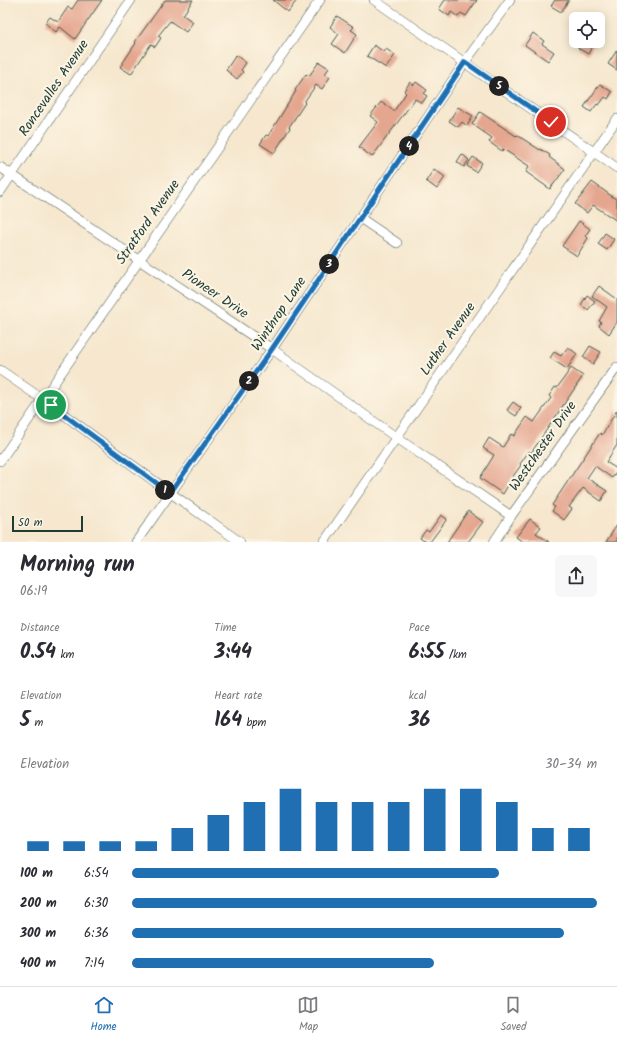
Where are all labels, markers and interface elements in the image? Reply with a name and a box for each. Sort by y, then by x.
map controls [569,12,605,48]
button: locate [569,12,605,48]
street label: Roncevalles Avenue [13,34,95,141]
pin: 5 [489,76,509,96]
text: 5 [496,77,502,95]
pin [534,105,568,139]
icon: check [540,111,562,133]
pin: 4 [399,136,419,156]
text: 4 [406,137,412,155]
street label: Stratford Avenue [110,174,186,269]
pin: 3 [319,254,339,274]
text: 3 [326,255,332,273]
street label: Pioneer Drive [177,263,254,325]
street label: Winthrop Lane [246,272,313,356]
street label: Luther Avenue [415,297,482,380]
pin: 2 [239,371,259,391]
text: 2 [246,372,252,390]
pin [34,388,68,422]
icon: arrive [40,394,62,416]
street label: Westchester Drive [504,396,583,496]
pin: 1 [155,480,175,500]
text: 1 [163,481,167,499]
scale bar [12,514,83,533]
text: 50 m [18,514,43,532]
text: Morning run [20,548,135,583]
button: share [555,555,597,597]
text: 06:19 [20,581,47,602]
text: Distance [20,619,60,637]
text: Time [214,619,237,637]
text: Pace [409,619,430,637]
text: 0.54 [20,637,56,669]
text: 3:44 [214,637,252,669]
text: 6:55 [409,637,445,669]
text: km [56,646,74,664]
text: /km [445,646,467,664]
text: Elevation [20,687,62,705]
text: Heart rate [214,687,262,705]
text: kcal [409,687,427,705]
text: 5 [20,705,30,737]
text: 164 [214,705,242,737]
text: 36 [409,705,430,737]
text: m [30,714,43,732]
text: bpm [242,714,266,732]
text: Elevation [20,754,69,775]
text: 30–34 m [545,754,597,775]
text: 100 m [20,863,53,884]
text: 6:54 [84,863,109,884]
text: 200 m [20,893,57,914]
text: 6:30 [84,893,108,914]
text: 300 m [20,923,56,944]
text: 6:36 [84,923,109,944]
text: 400 m [20,953,56,974]
text: 7:14 [84,953,104,974]
tab: Home [90,994,117,1036]
tab: Map [297,994,319,1036]
tab: Saved [500,994,527,1036]

